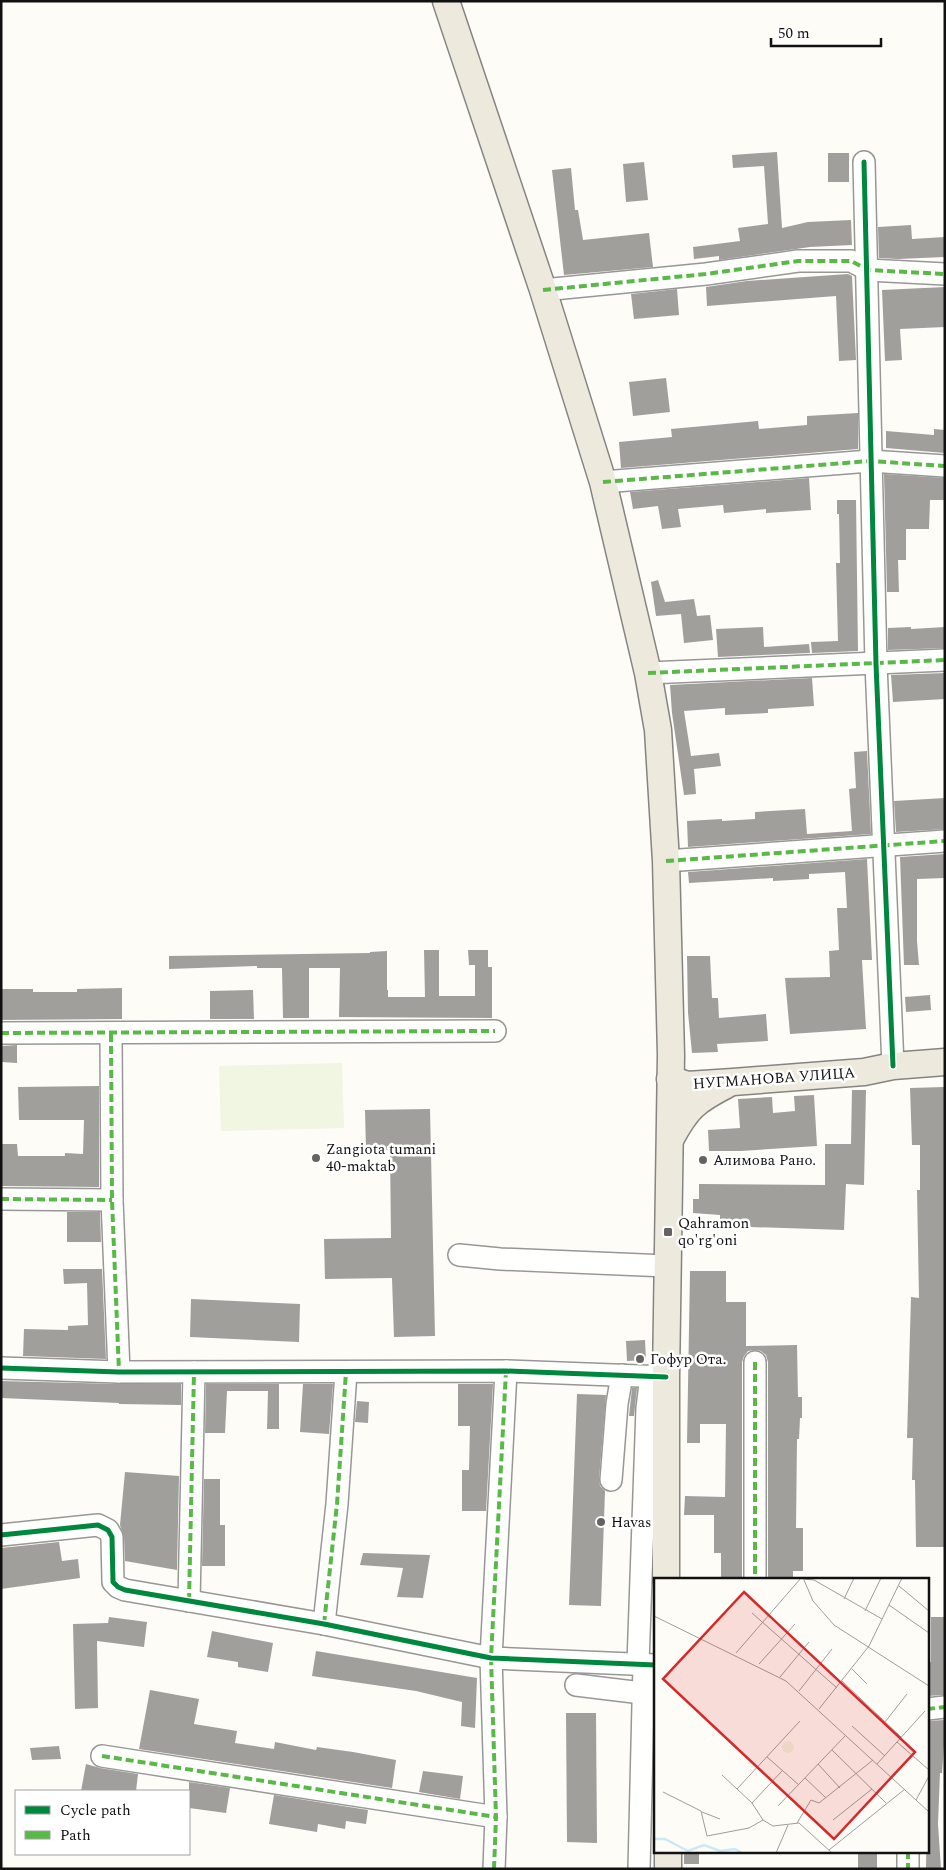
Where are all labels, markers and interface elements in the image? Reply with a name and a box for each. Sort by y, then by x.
scale bar [771,15,881,47]
text: 50 m [778,22,810,45]
street label: НУГМАНОВА УЛИЦА [692,1061,856,1096]
place label: Zangiota tumani 40-maktab [326,1138,436,1178]
place label: Алимова Рано. [713,1149,816,1172]
marker: Zangiota tumani 40-maktab [310,1152,322,1164]
marker: Алимова Рано. [697,1154,709,1166]
place label: Qahramon qo'rg'oni [678,1212,750,1252]
marker: Qahramon qo'rg'oni [662,1226,674,1238]
place label: Гофур Ота. [650,1348,726,1371]
marker: Гофур Ота. [634,1353,646,1365]
place label: Havas [611,1511,652,1534]
marker: Havas [595,1516,607,1528]
inset map [654,1578,928,1852]
legend [15,1790,190,1855]
text: Cycle path [60,1799,131,1822]
text: Path [60,1824,91,1847]

